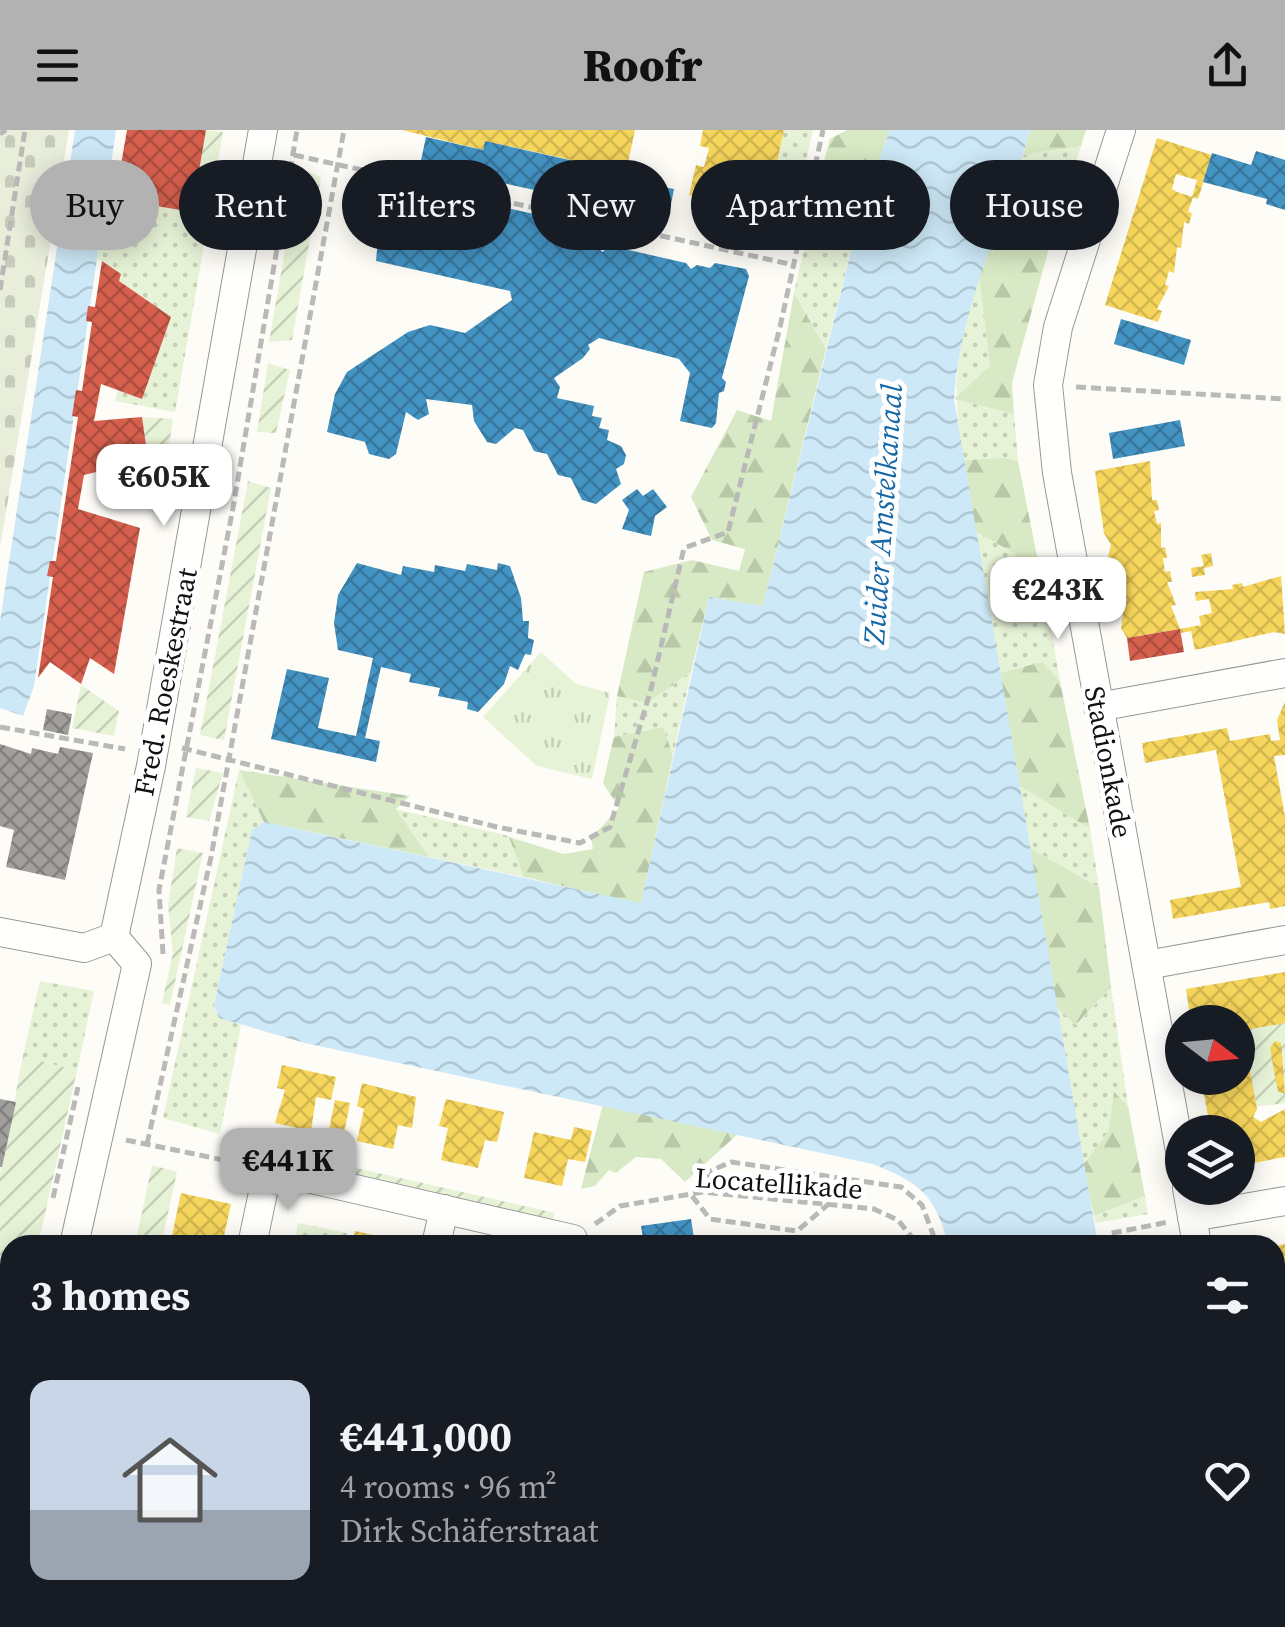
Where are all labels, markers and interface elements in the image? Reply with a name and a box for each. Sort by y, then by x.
text: Roofr [583,34,702,96]
icon: menu [30,38,85,93]
icon: share [1200,38,1255,93]
chip: Buy [30,160,159,250]
chip: Rent [179,160,322,250]
chip: Filters [342,160,511,250]
chip: New [531,160,671,250]
chip: Apartment [691,160,930,250]
chip: House [950,160,1119,250]
water label: Zuider Amstelkanaal [853,382,912,646]
pin: €605K [94,444,234,529]
text: €605K [118,454,210,498]
pin: €243K [988,557,1128,642]
street label: Fred. Roeskestraat [124,564,206,799]
text: €243K [1012,567,1104,611]
street label: Stadionkade [1076,683,1142,841]
north arrow [1165,1005,1255,1095]
map controls [1165,1005,1255,1205]
button: layers [1165,1115,1255,1205]
pin: €441K [218,1128,358,1213]
text: €441K [242,1138,334,1182]
street label: Locatellikade [694,1158,864,1208]
text: 3 homes [30,1266,190,1324]
icon: filters [1200,1268,1255,1323]
text: €441,000 [340,1407,512,1465]
icon: home [110,1420,230,1540]
icon: heart [1200,1453,1255,1508]
text: 4 rooms · 96 m² [340,1465,557,1509]
text: Dirk Schäferstraat [340,1509,598,1553]

